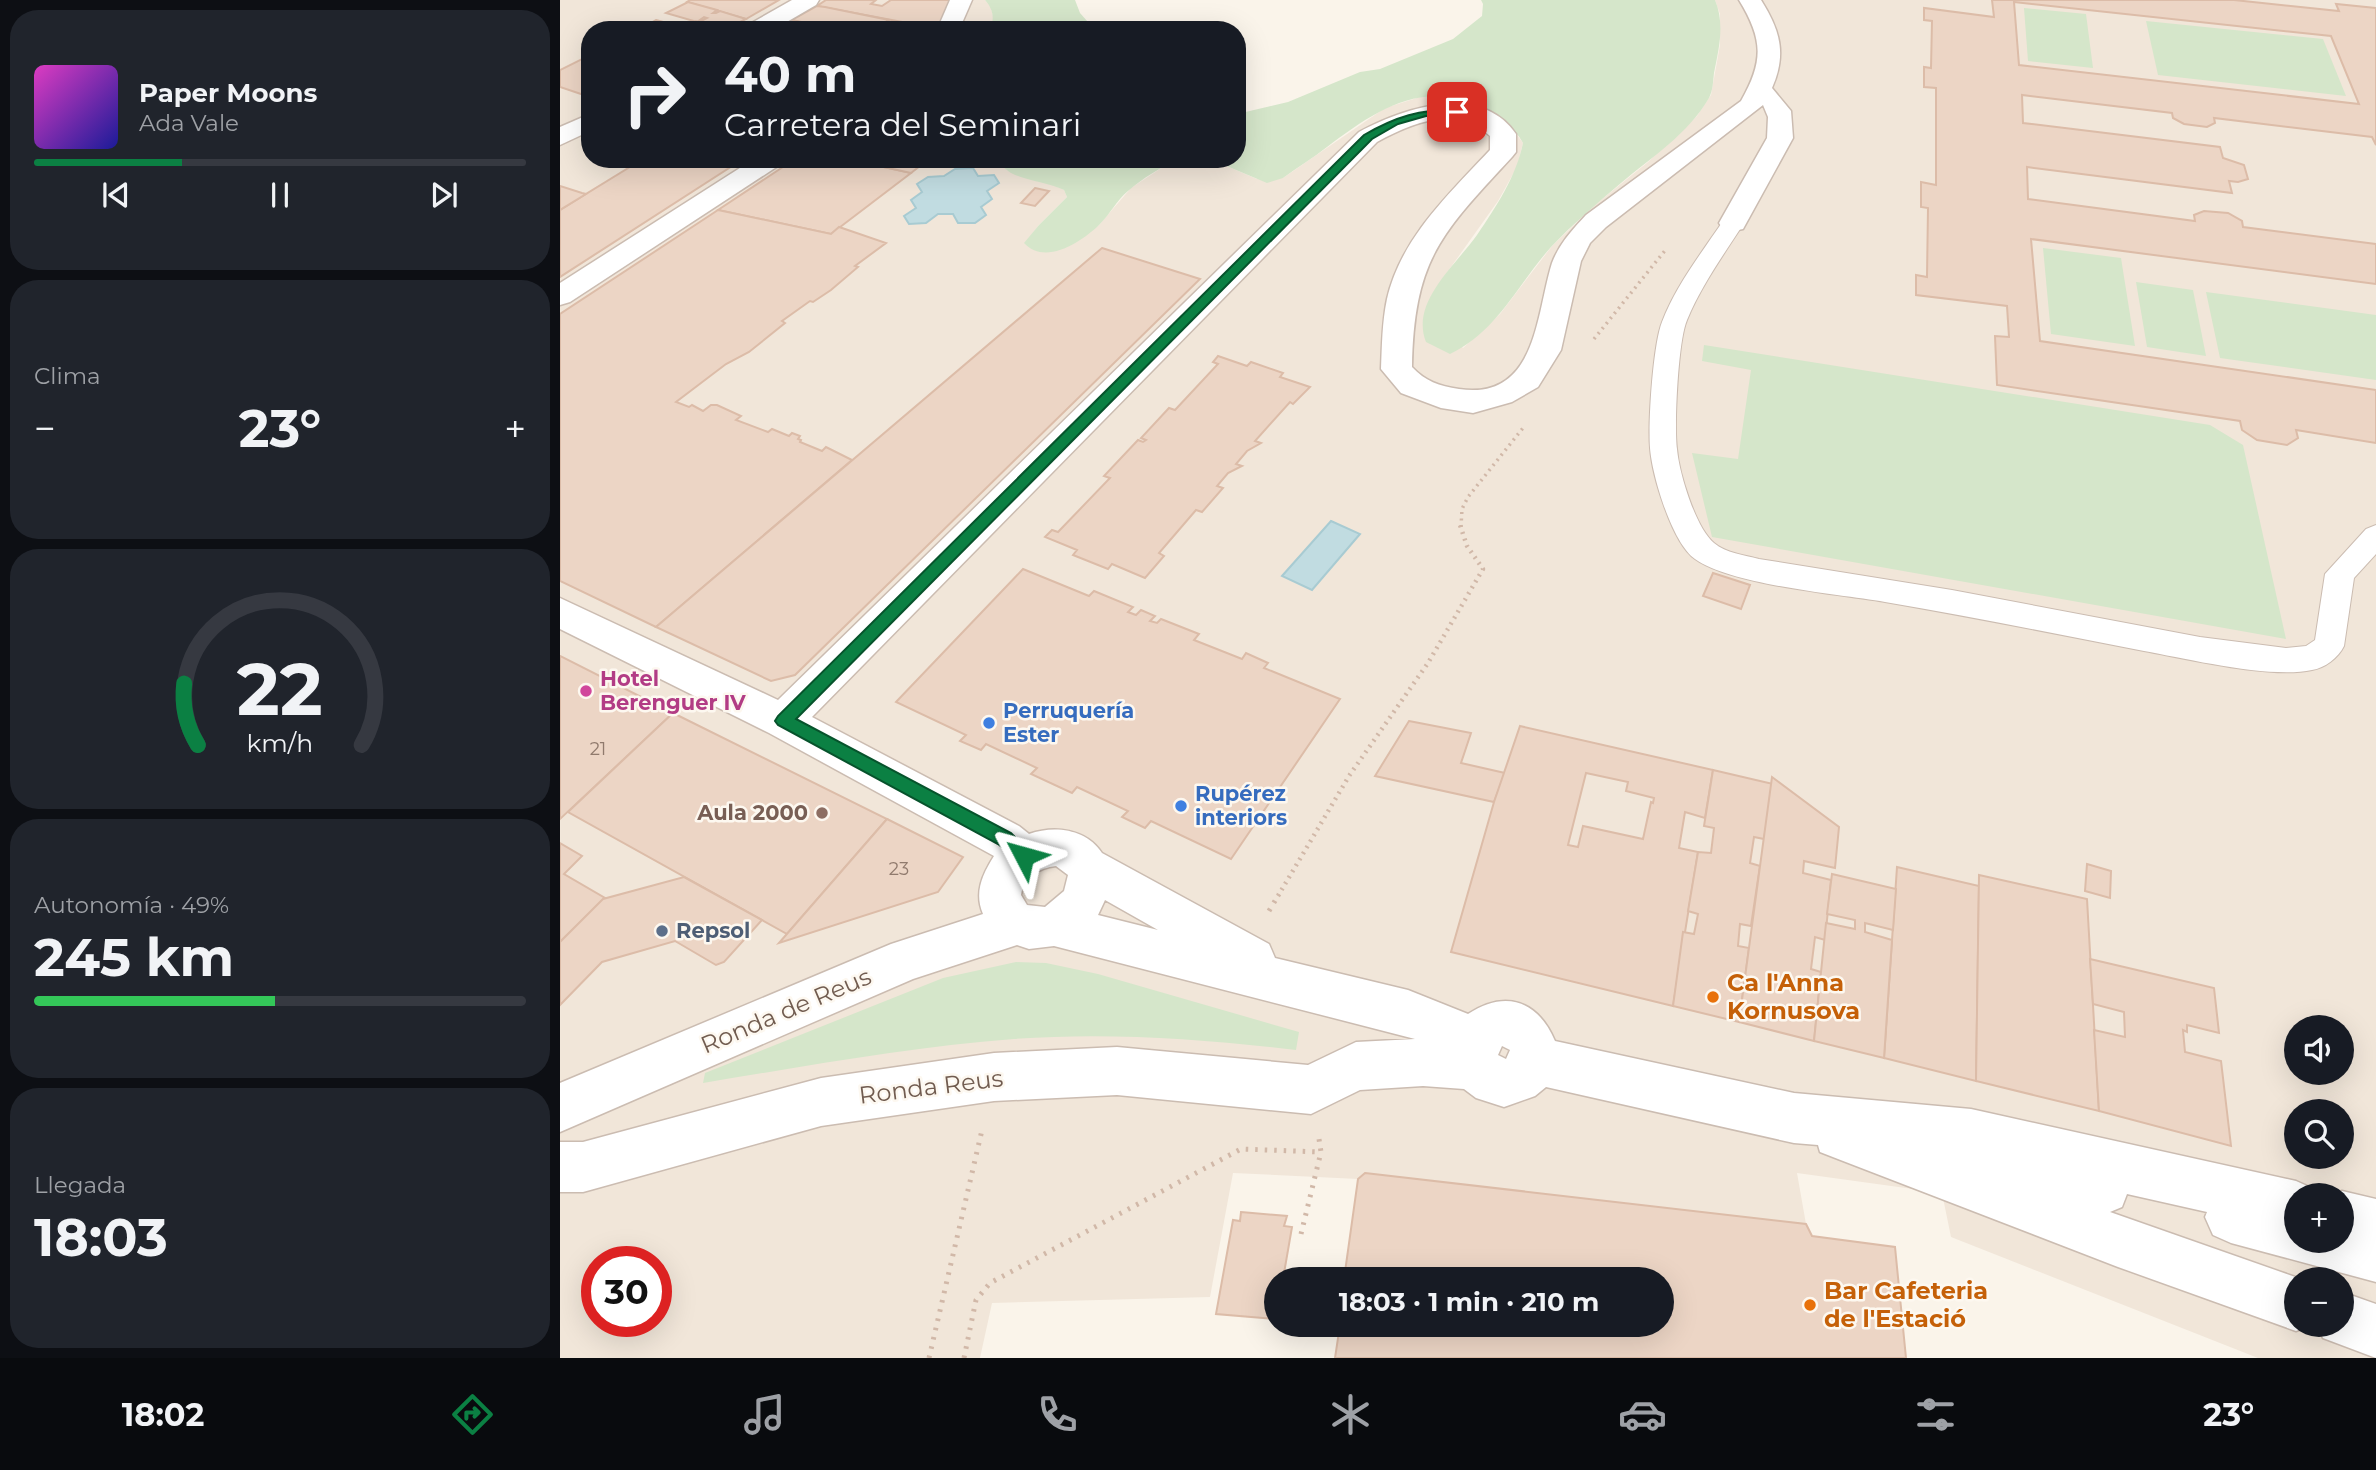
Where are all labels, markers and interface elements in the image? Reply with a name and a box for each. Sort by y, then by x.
text: 40 m [724,45,856,104]
icon: right [609,49,700,140]
text: Paper Moons [139,77,317,109]
pin [1427,82,1487,142]
icon: arrive [1438,93,1476,131]
text: Carretera del Seminari [724,105,1081,144]
text: Ada Vale [139,109,239,137]
icon: previous [97,176,135,214]
icon: pause [261,176,299,214]
icon: next [425,176,463,214]
text: Clima [34,362,101,390]
text: 23° [239,397,321,460]
text: − [34,405,56,452]
text: + [504,405,526,452]
text: 22 [237,645,323,733]
place label: Hotel Berenguer IV [600,666,746,715]
marker: Hotel Berenguer IV [578,683,594,699]
place label: Perruquería Ester [1003,698,1134,747]
marker: Perruquería Ester [981,715,997,731]
text: km/h [247,728,313,758]
house number: 21 [590,738,606,760]
place label: Rupérez interiors [1195,781,1287,830]
marker: Rupérez interiors [1173,798,1189,814]
place label: Aula 2000 [696,800,808,825]
marker: Aula 2000 [814,805,830,821]
position arrow [987,819,1061,893]
house number: 23 [889,858,909,880]
text: Autonomía · 49% [34,891,229,919]
place label: Repsol [676,918,750,943]
marker: Repsol [654,923,670,939]
text: 245 km [34,926,234,989]
street label: Ronda de Reus [696,962,875,1059]
place label: Ca l'Anna Kornusova [1727,968,1860,1025]
marker: Ca l'Anna Kornusova [1705,989,1721,1005]
map controls [2284,1015,2354,1337]
button: sound [2284,1015,2354,1085]
street label: Ronda Reus [857,1063,1005,1110]
button: search [2284,1099,2354,1169]
text: Llegada [34,1171,126,1199]
button: + [2284,1183,2354,1253]
text: 18:03 [34,1206,168,1269]
speed limit sign: 30 [581,1246,672,1337]
button: − [2284,1267,2354,1337]
place label: Bar Cafeteria de l'Estació [1824,1276,1988,1333]
text: 18:03 · 1 min · 210 m [1339,1286,1599,1318]
marker: Bar Cafeteria de l'Estació [1802,1297,1818,1313]
icon: directions [448,1390,497,1439]
icon: music [740,1390,789,1439]
icon: phone [1033,1390,1082,1439]
icon: climate [1326,1390,1375,1439]
icon: car [1618,1390,1667,1439]
icon: filters [1911,1390,1960,1439]
text: 18:02 [122,1395,204,1434]
text: 23° [2203,1395,2254,1434]

